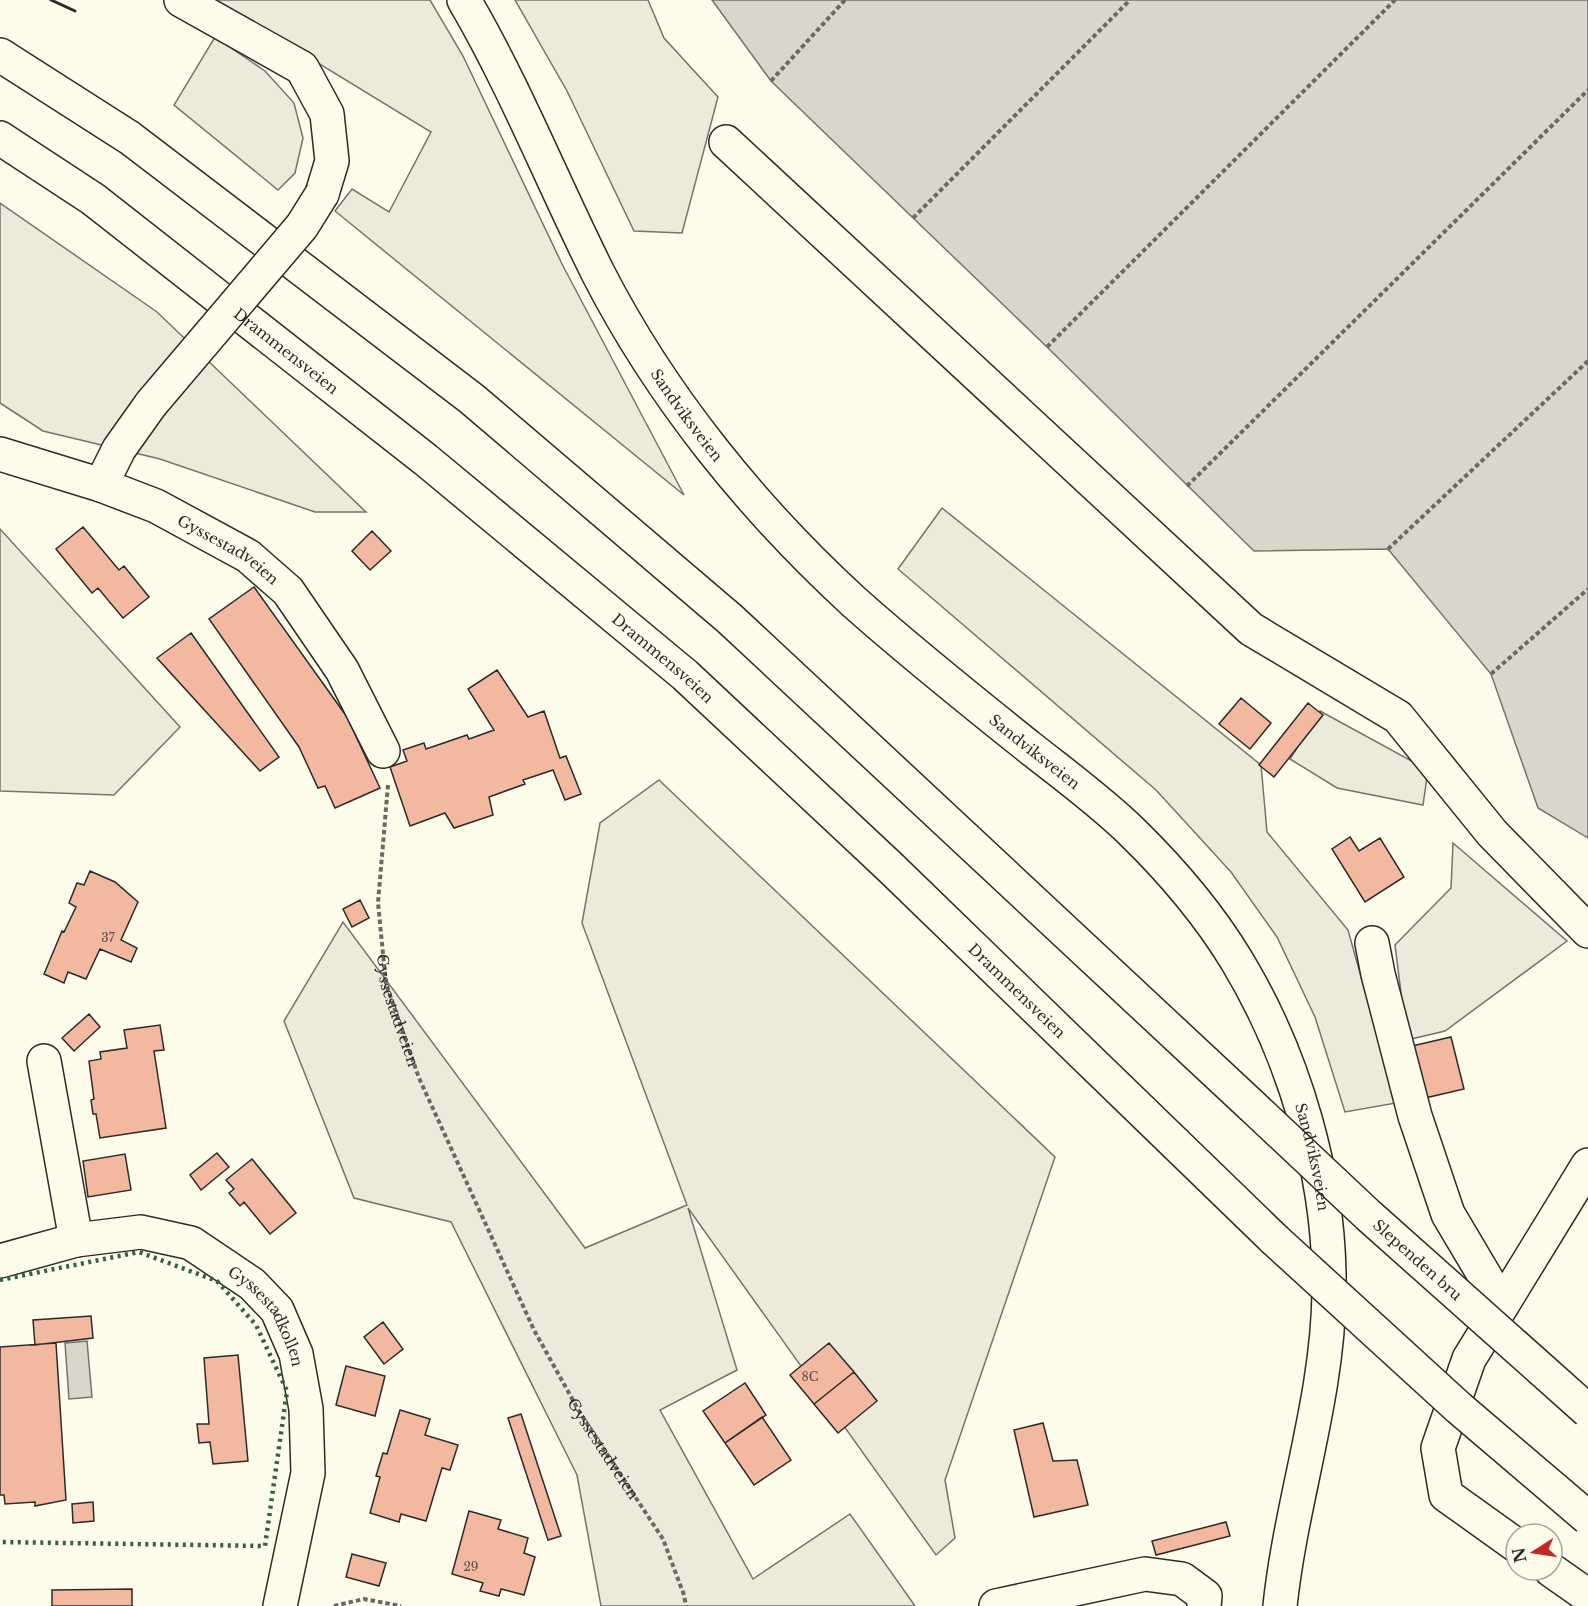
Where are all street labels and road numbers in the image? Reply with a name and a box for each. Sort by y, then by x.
street label: Drammensveien [230,304,343,398]
street label: Sandviksveien [647,365,727,465]
street label: Gyssestadveien [174,510,283,588]
street label: Drammensveien [608,609,718,707]
street label: Sandviksveien [986,710,1084,793]
street label: Drammensveien [965,939,1070,1042]
street label: Gyssestadveien [374,953,424,1069]
street label: Sandviksveien [1291,1100,1334,1212]
street label: Slependen bru [1369,1215,1466,1304]
street label: Gyssestadkollen [225,1261,308,1368]
street label: Gyssestadveien [564,1395,644,1503]

